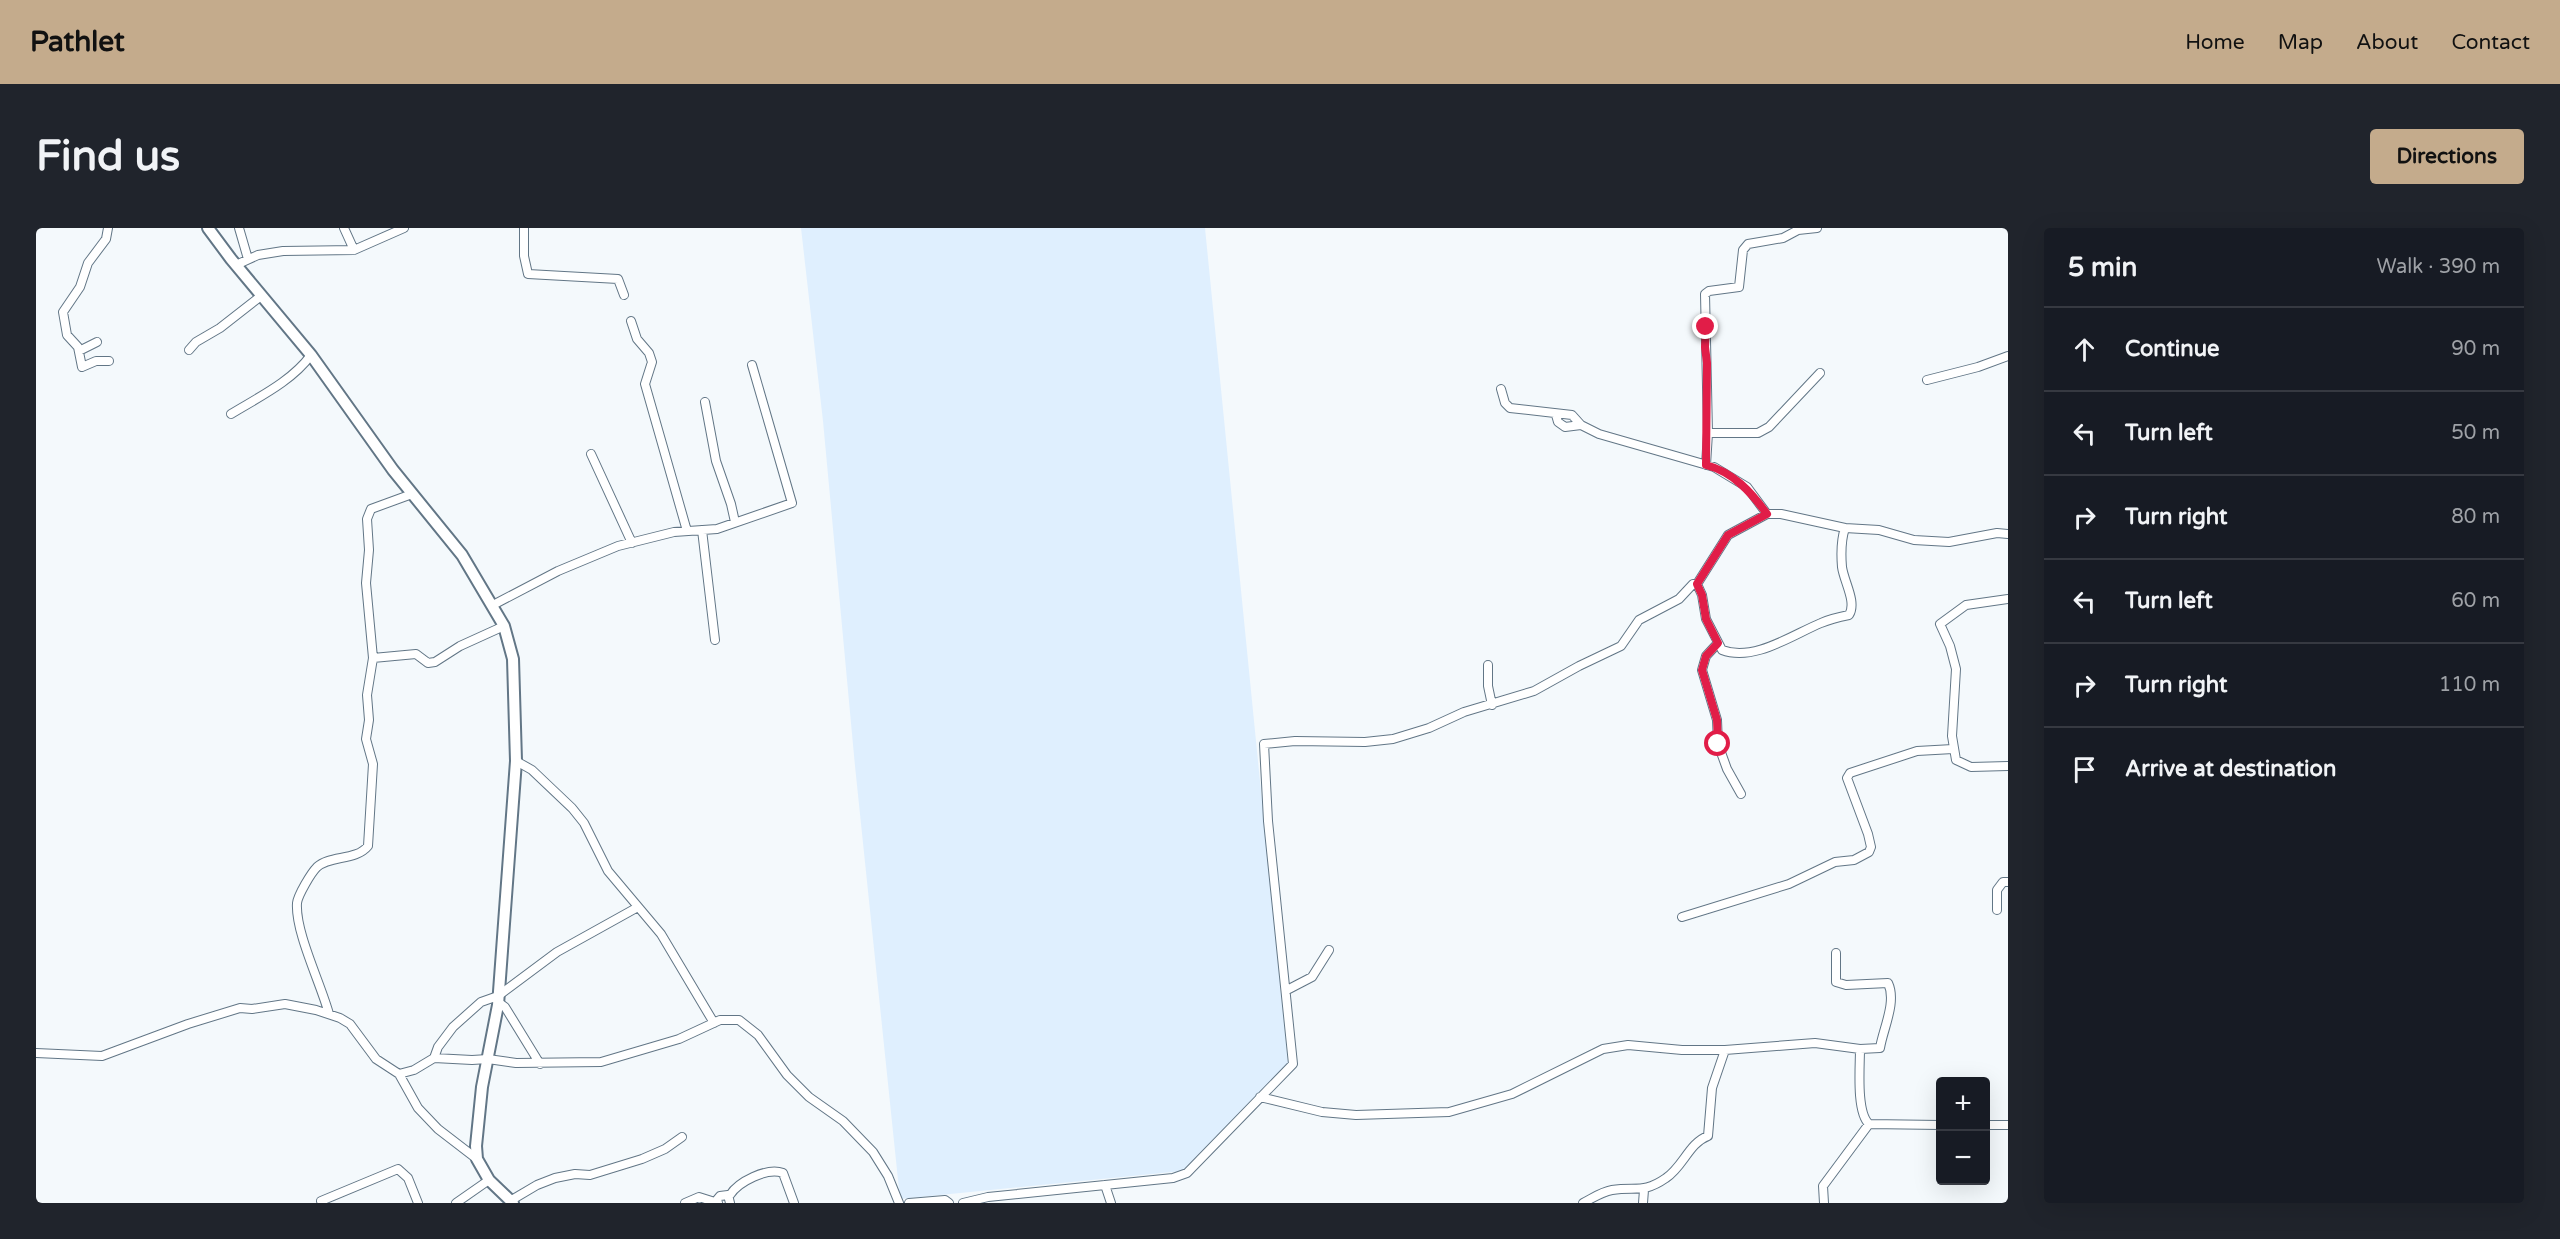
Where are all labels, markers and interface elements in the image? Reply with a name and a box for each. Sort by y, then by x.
text: Pathlet [30,25,125,59]
text: Home [2185,30,2245,55]
text: Map [2278,30,2323,55]
text: About [2356,30,2418,55]
text: Contact [2451,30,2530,55]
button: Directions [2370,129,2524,184]
text: Find us [36,131,180,182]
text: 5 min [2068,252,2137,283]
text: Walk · 390 m [2377,255,2500,279]
route end [1692,313,1718,339]
icon: ahead [2068,333,2101,366]
text: Continue [2125,336,2220,362]
text: 90 m [2451,337,2500,361]
icon: left [2068,417,2101,450]
text: Turn left [2125,420,2213,446]
text: 50 m [2451,421,2500,445]
icon: right [2068,501,2101,534]
text: Turn right [2125,504,2227,530]
text: 80 m [2451,505,2500,529]
icon: left [2068,585,2101,618]
text: Turn left [2125,588,2213,614]
text: 60 m [2451,589,2500,613]
icon: right [2068,669,2101,702]
text: Turn right [2125,672,2227,698]
text: 110 m [2439,673,2500,697]
route start [1704,730,1730,756]
icon: arrive [2068,753,2101,786]
text: Arrive at destination [2125,756,2336,782]
map controls [1936,1077,1990,1185]
button: + [1936,1077,1990,1131]
button: − [1936,1131,1990,1185]

